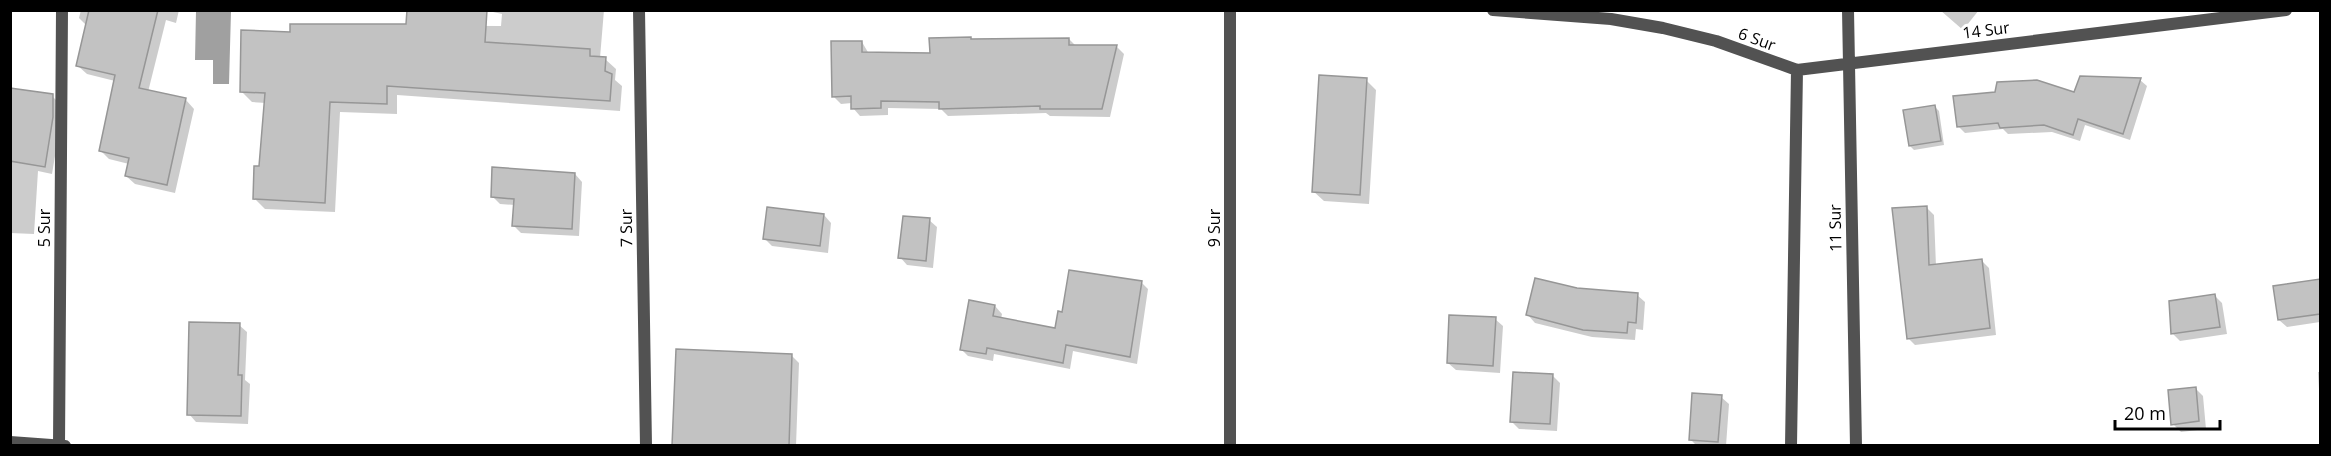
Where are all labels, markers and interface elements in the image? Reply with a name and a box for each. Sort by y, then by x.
street label: 14 Sur [1961,16,2011,44]
street label: 6 Sur [1735,22,1779,56]
street label: 11 Sur [1824,204,1846,252]
street label: 5 Sur [33,208,55,247]
street label: 7 Sur [615,208,637,247]
street label: 9 Sur [1203,208,1225,247]
scale bar [2115,393,2220,431]
text: 20 m [2124,401,2166,425]

